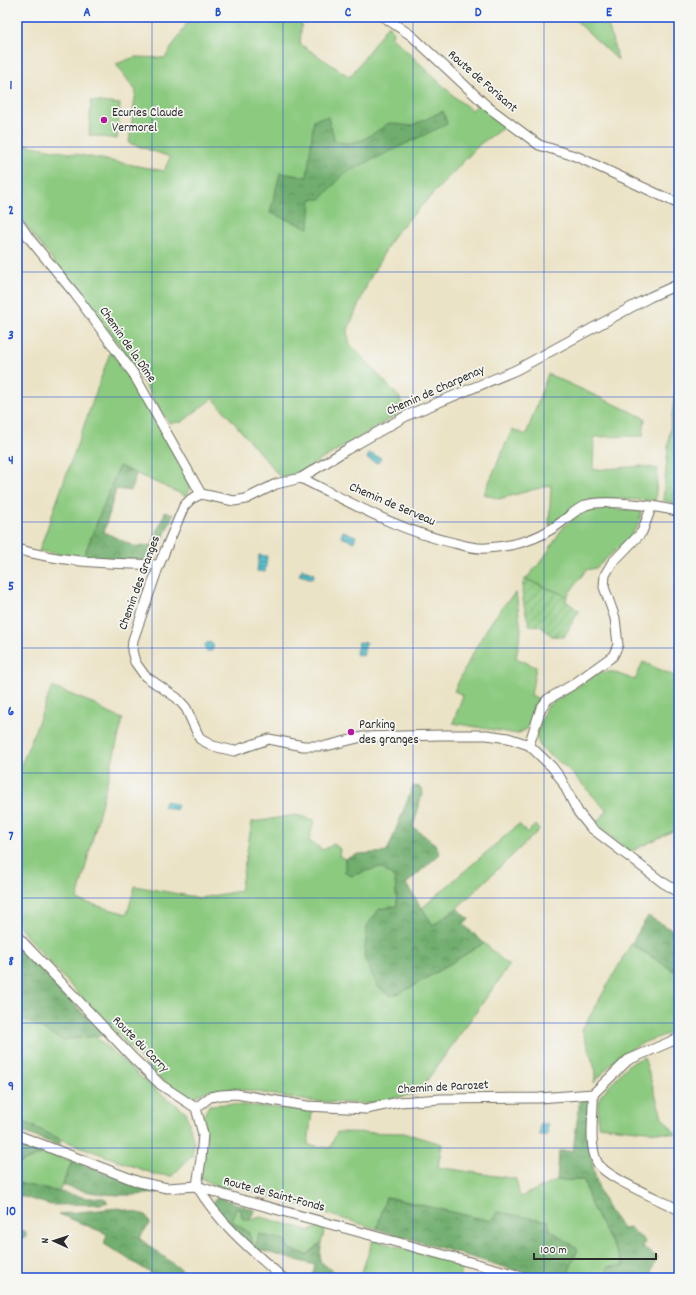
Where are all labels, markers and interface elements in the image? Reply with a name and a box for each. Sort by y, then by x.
text: A [83,4,91,23]
text: B [215,4,221,23]
text: C [345,4,352,23]
text: D [475,4,482,23]
text: E [606,4,613,23]
street label: Route de Forisant [443,46,521,118]
text: 1 [10,77,13,96]
place label: Ecuries Claude Vermorel [112,104,183,138]
marker: Ecuries Claude Vermorel [99,115,109,125]
text: 2 [8,202,14,221]
street label: Chemin de la Dîme [94,303,160,387]
text: 3 [8,327,14,346]
street label: Chemin de Charpenay [384,361,489,421]
text: 4 [8,452,14,471]
street label: Chemin de Serveau [346,478,438,532]
street label: Chemin des Granges [114,533,166,633]
text: 5 [8,578,14,597]
text: 6 [8,703,15,722]
place label: Parking des granges [359,716,419,750]
marker: Parking des granges [346,727,356,737]
text: 7 [9,828,14,847]
text: 8 [8,953,14,972]
street label: Route du Carry [107,1012,173,1078]
street label: Chemin de Parozet [397,1076,489,1100]
text: 9 [8,1078,14,1097]
street label: Route de Saint-Fonds [221,1172,327,1218]
text: 10 [6,1203,16,1222]
north arrow [34,1221,74,1261]
scale bar [534,1235,656,1261]
text: N [38,1237,54,1244]
text: 100 m [540,1242,567,1259]

